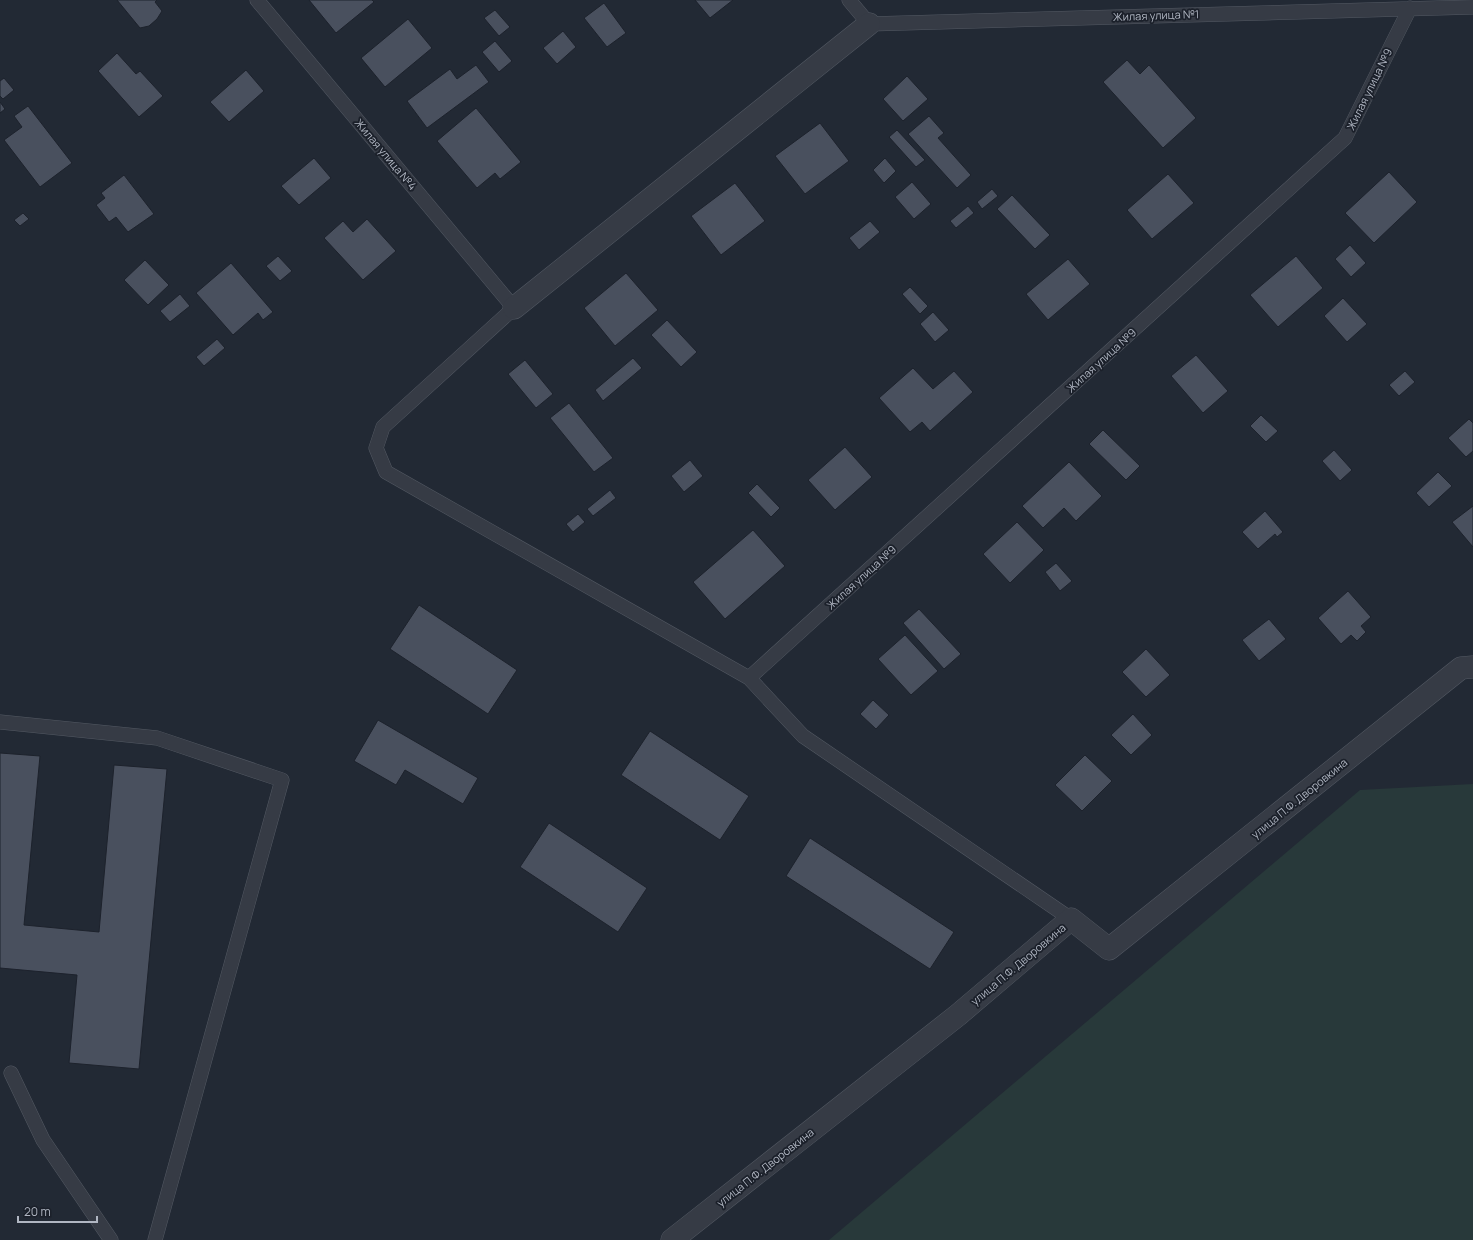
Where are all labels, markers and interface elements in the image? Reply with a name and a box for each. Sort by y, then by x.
street label: Жилая улица №1 [1113,6,1199,24]
street label: Жилая улица №9 [1343,46,1395,132]
street label: Жилая улица №4 [352,115,420,193]
street label: Жилая улица №9 [1063,325,1139,395]
street label: Жилая улица №9 [823,542,899,612]
street label: улица П.Ф. Дворовкина [1248,755,1350,841]
street label: улица П.Ф. Дворовкина [967,920,1069,1008]
street label: улица П.Ф. Дворовкина [713,1124,817,1210]
scale bar [18,1198,97,1224]
text: 20 m [24,1203,51,1220]

